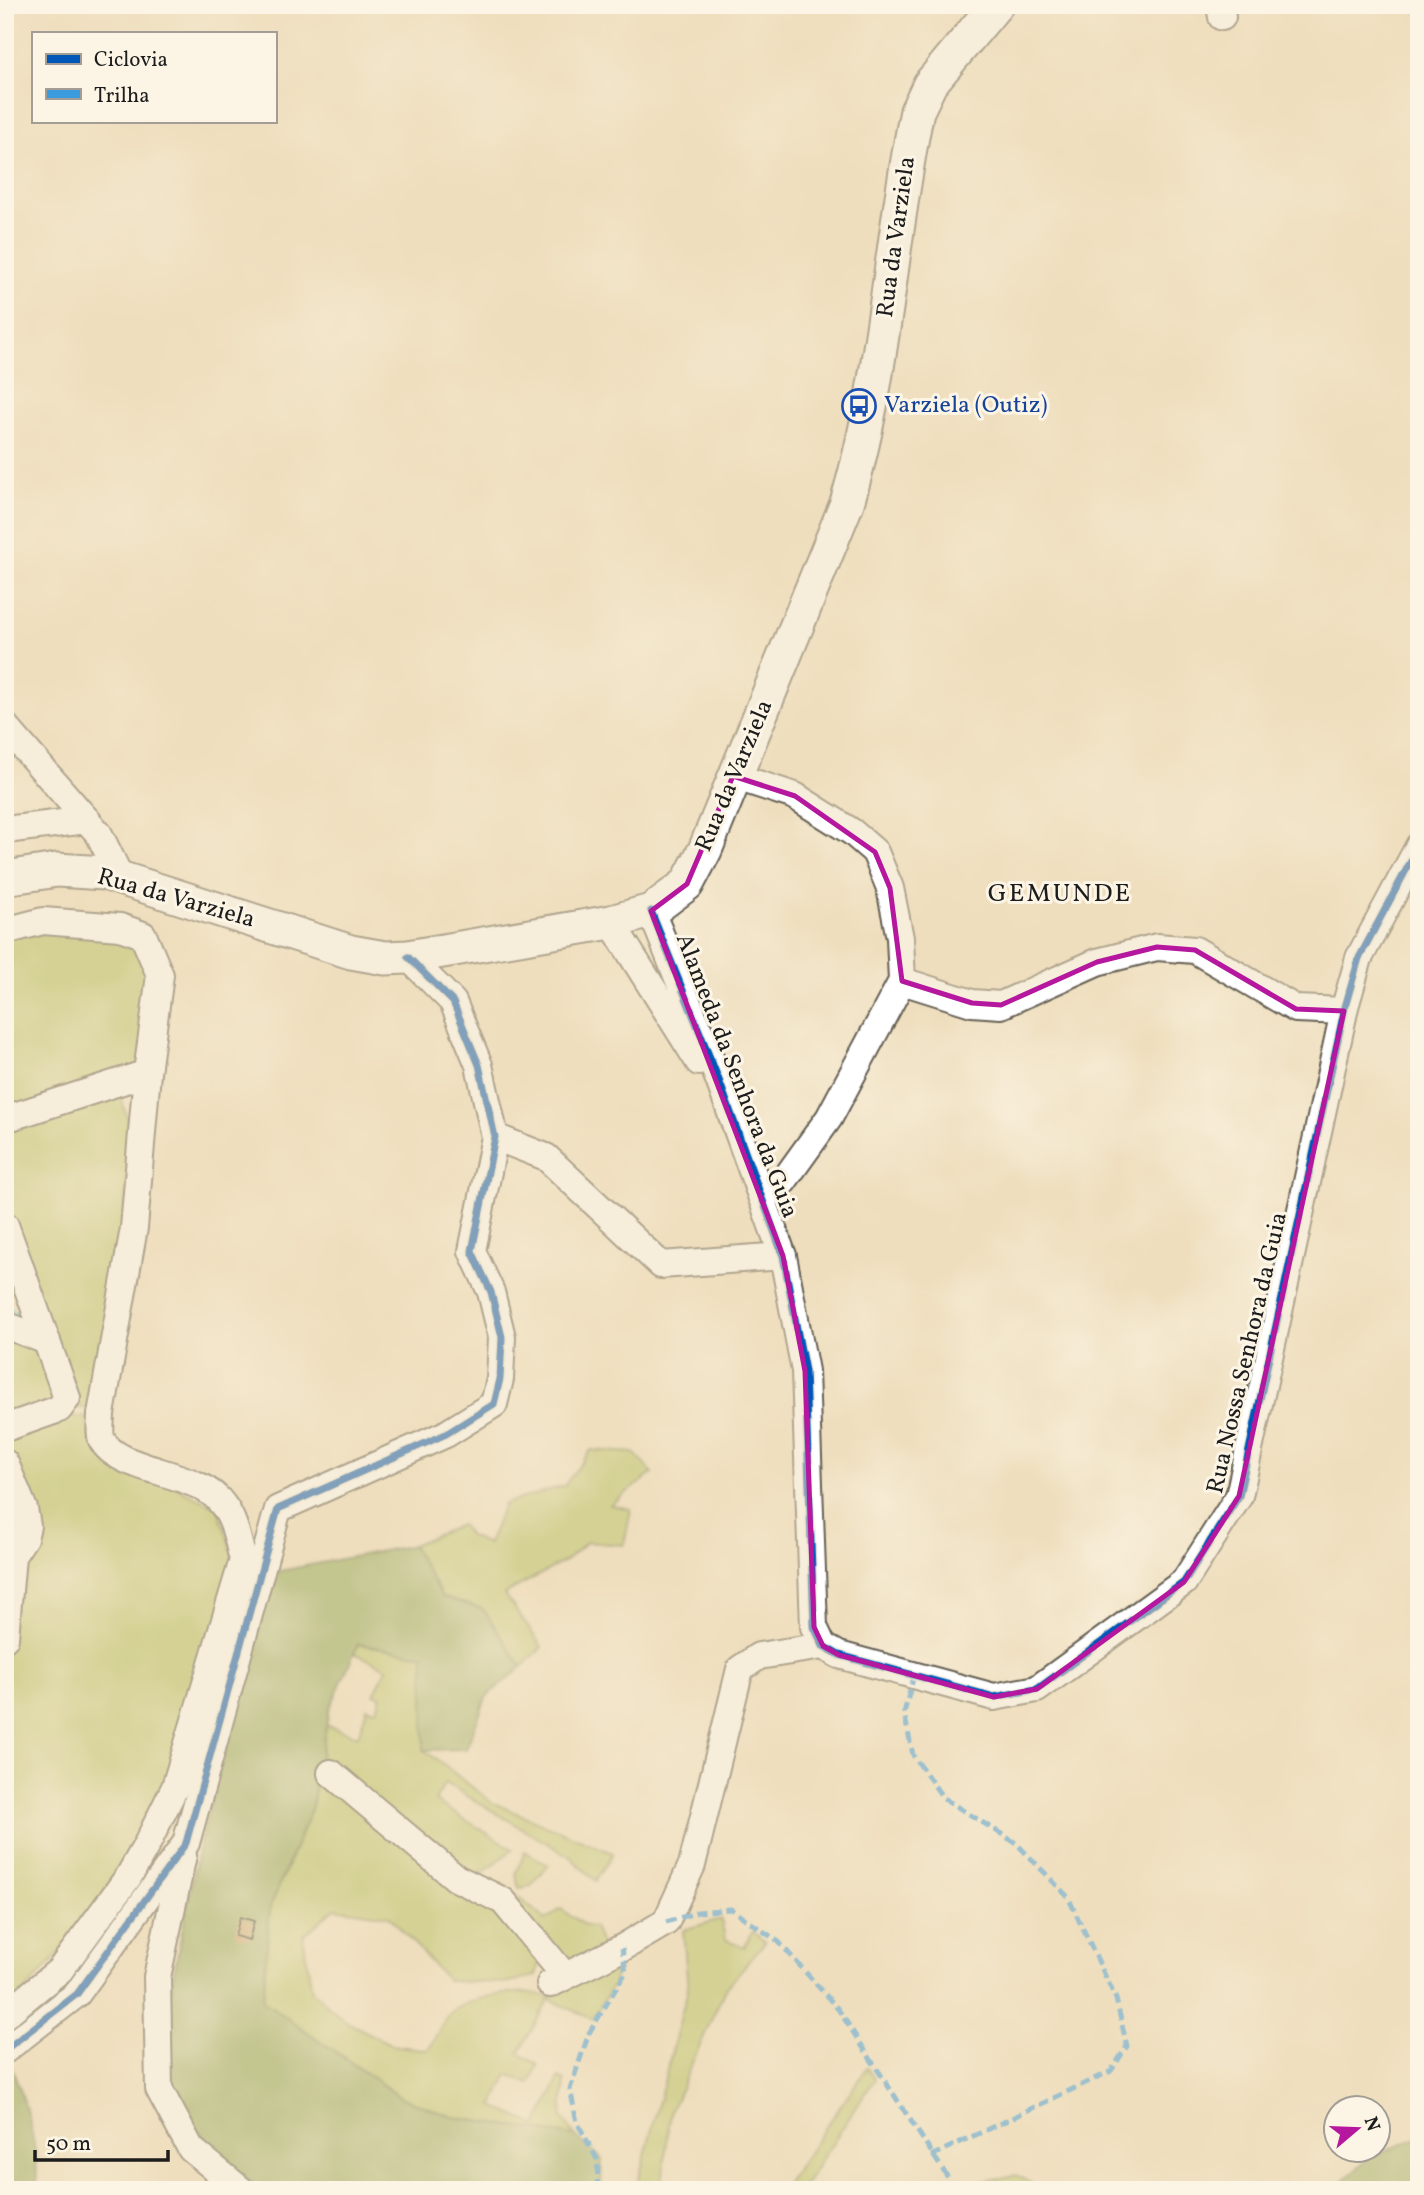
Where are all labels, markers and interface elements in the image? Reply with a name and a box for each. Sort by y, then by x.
legend [32,32,276,122]
text: Ciclovia [94,46,168,75]
text: Trilha [94,82,150,111]
street label: Rua da Varziela [869,154,925,320]
bus stop icon: Varziela (Outiz) [840,387,878,425]
place label: Varziela (Outiz) [884,389,1048,423]
street label: Rua da Varziela [688,695,782,857]
street label: Rua da Varziela [93,860,259,938]
district label: GEMUNDE [988,876,1132,912]
street label: Alameda da Senhora da Guia [666,929,806,1223]
street label: Rua Nossa Senhora da Guia [1199,1209,1297,1497]
north arrow [1322,2094,1392,2164]
text: N [1357,2113,1386,2135]
scale bar [35,2118,168,2162]
text: 50 m [46,2130,91,2159]

